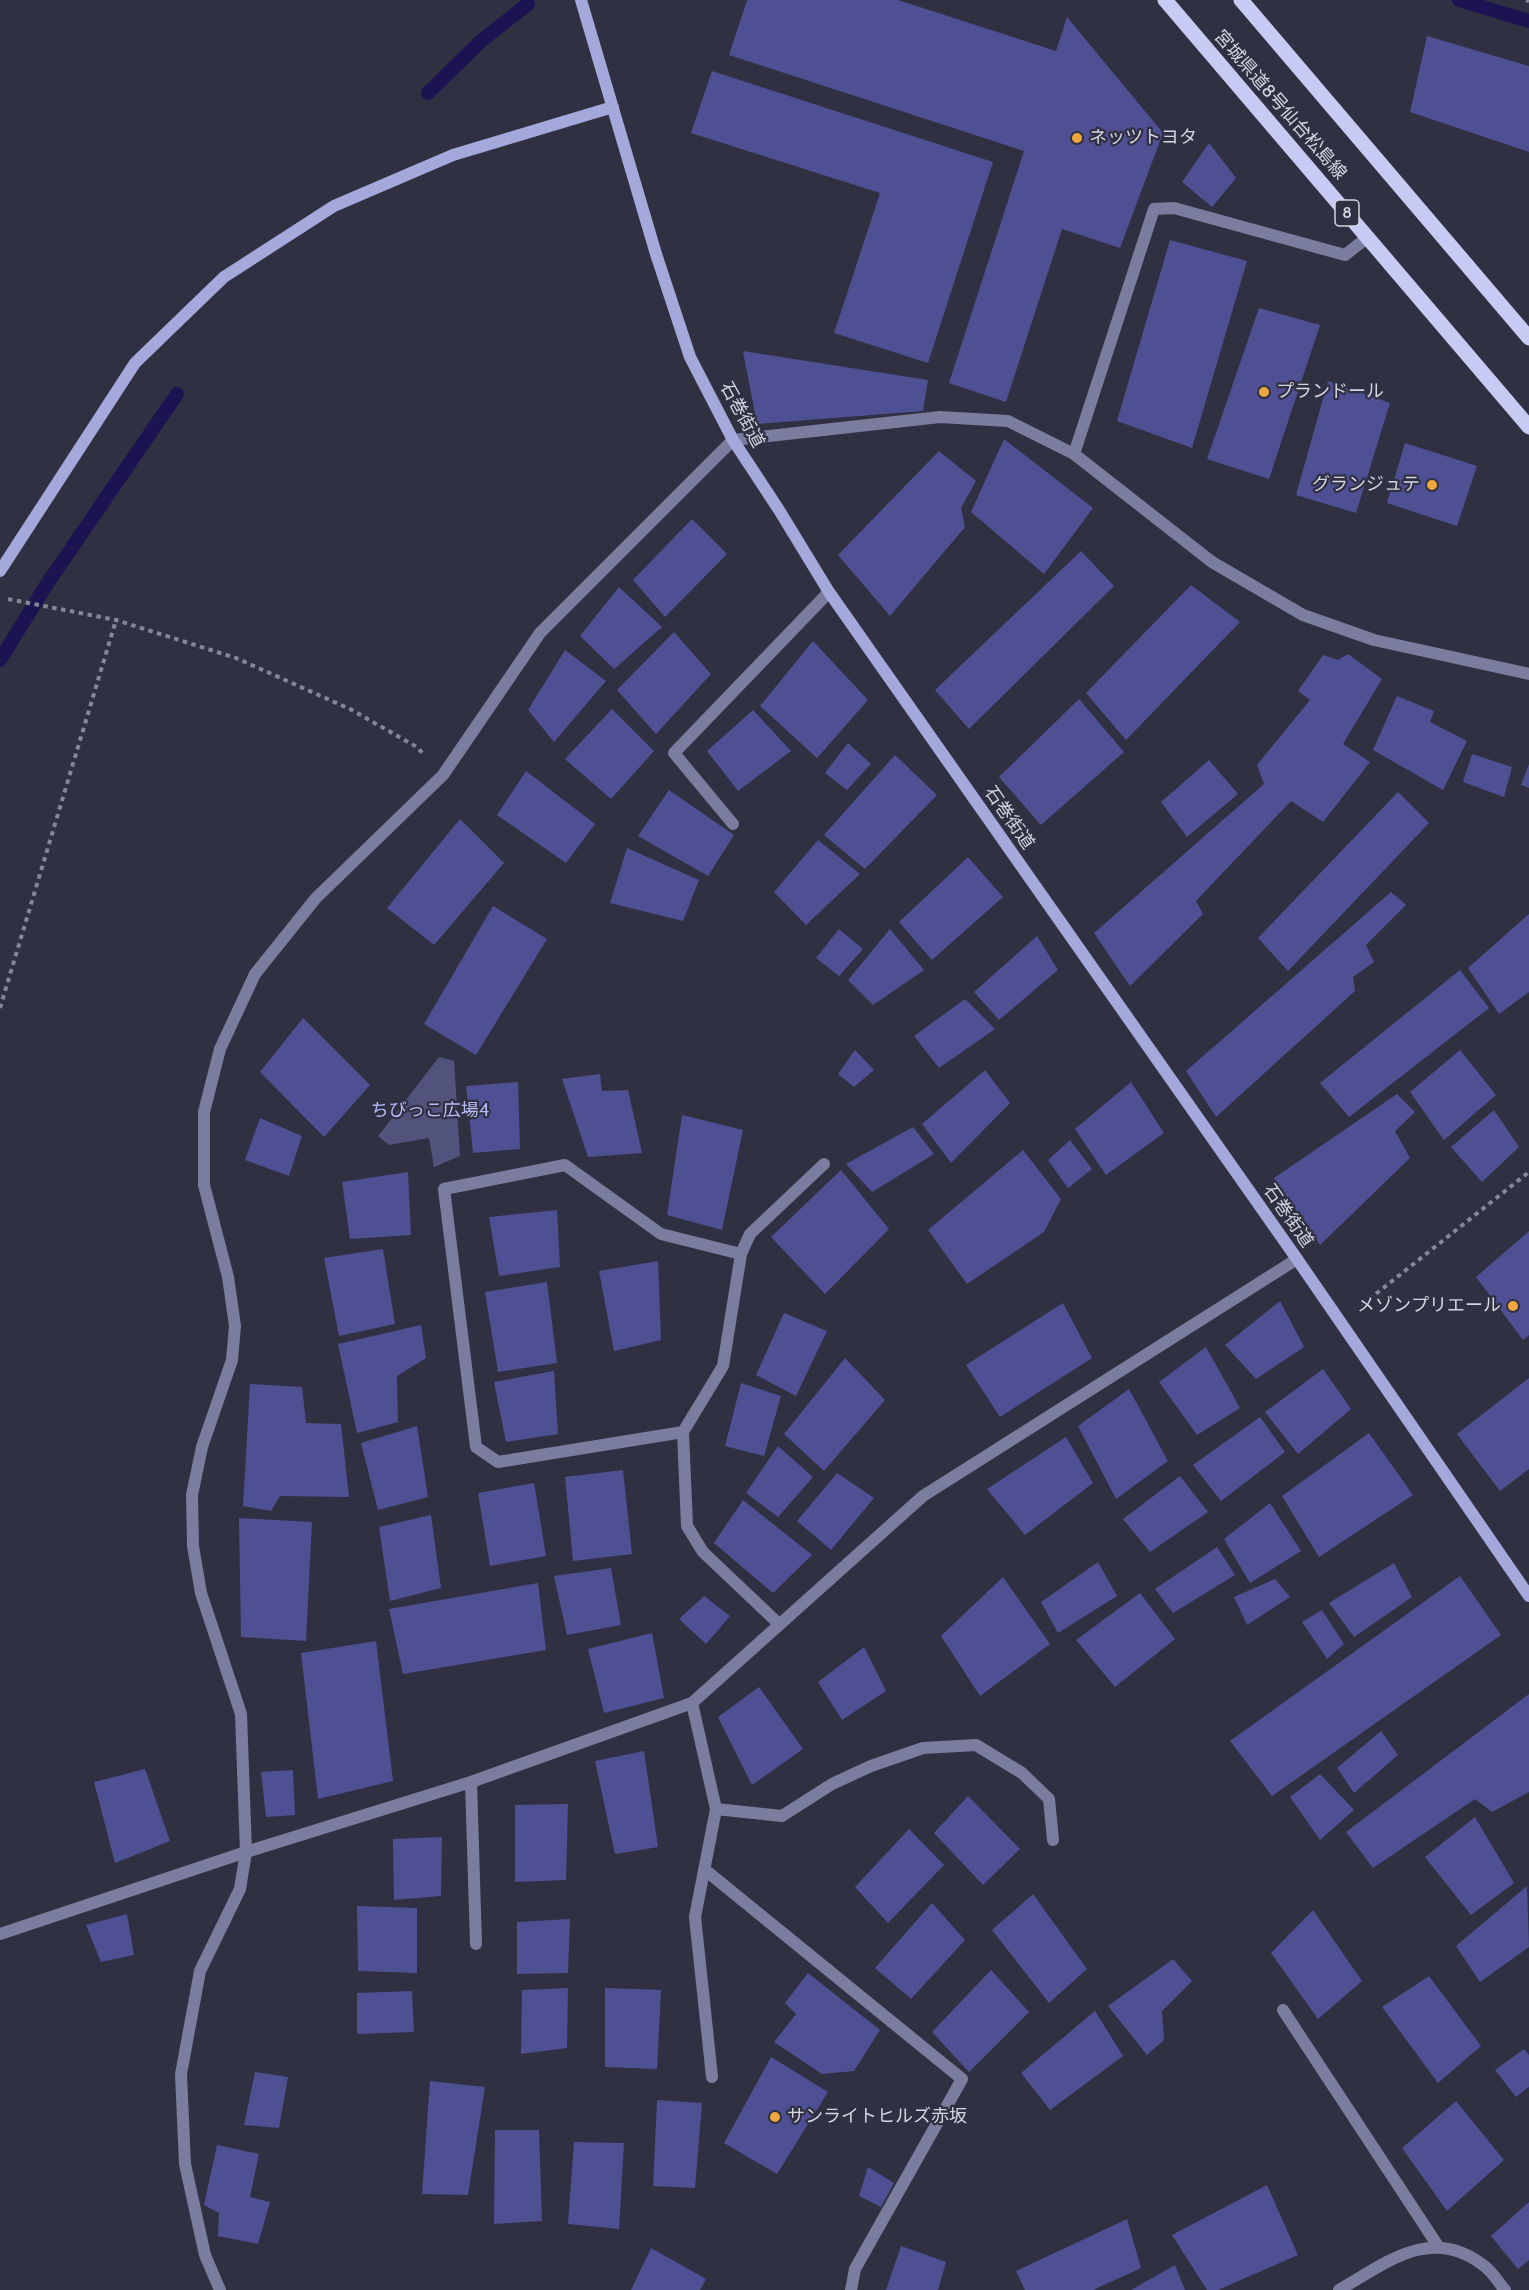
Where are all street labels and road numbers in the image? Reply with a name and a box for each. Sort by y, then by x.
street label: 宮城県道8号仙台松島線 [1209,26,1351,184]
road number: 8 [1335,200,1359,226]
street label: 石巻街道 [715,378,769,452]
street label: 石巻街道 [980,782,1038,854]
street label: 石巻街道 [1259,1180,1317,1252]

